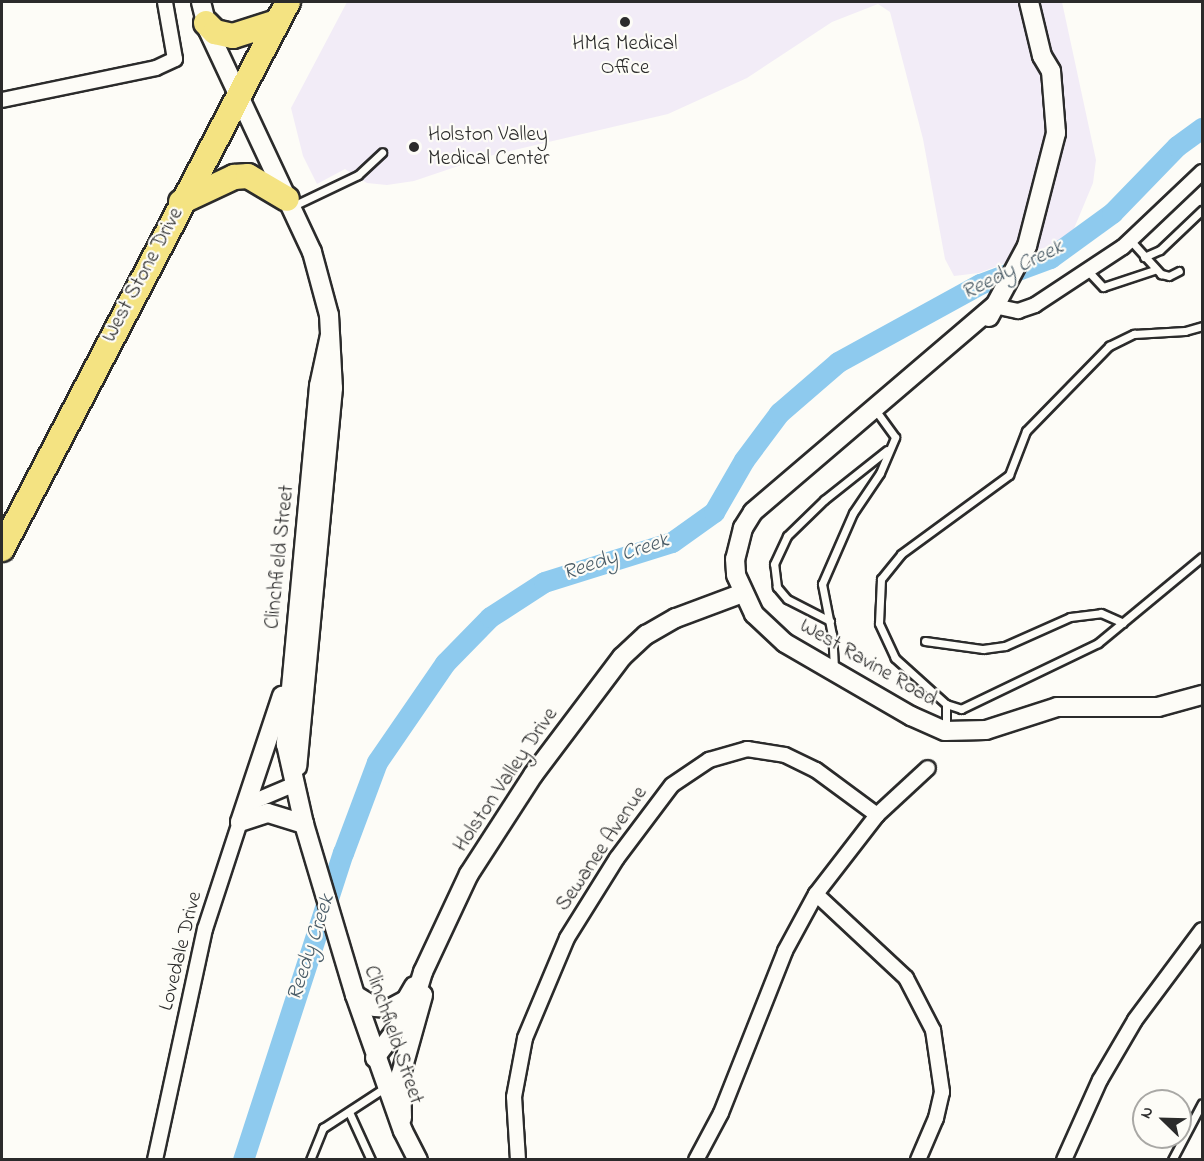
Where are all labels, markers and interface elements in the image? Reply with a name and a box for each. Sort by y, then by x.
marker: HMG Medical Office [618,15,632,29]
place label: HMG Medical Office [572,31,678,81]
place label: Holston Valley Medical Center [428,122,549,172]
marker: Holston Valley Medical Center [405,138,423,156]
street label: West Stone Drive [97,203,189,347]
water label: Reedy Creek [958,235,1068,307]
street label: Clinchfield Street [260,484,300,630]
water label: Reedy Creek [560,528,672,588]
street label: West Ravine Road [795,614,941,712]
street label: Holston Valley Drive [448,703,564,857]
street label: Sewanee Avenue [551,782,653,916]
street label: Lovedale Drive [154,889,208,1013]
water label: Reedy Creek [282,892,342,1004]
street label: Clinchfield Street [357,962,429,1108]
north arrow [1132,1089,1192,1149]
text: N [1134,1103,1160,1122]

